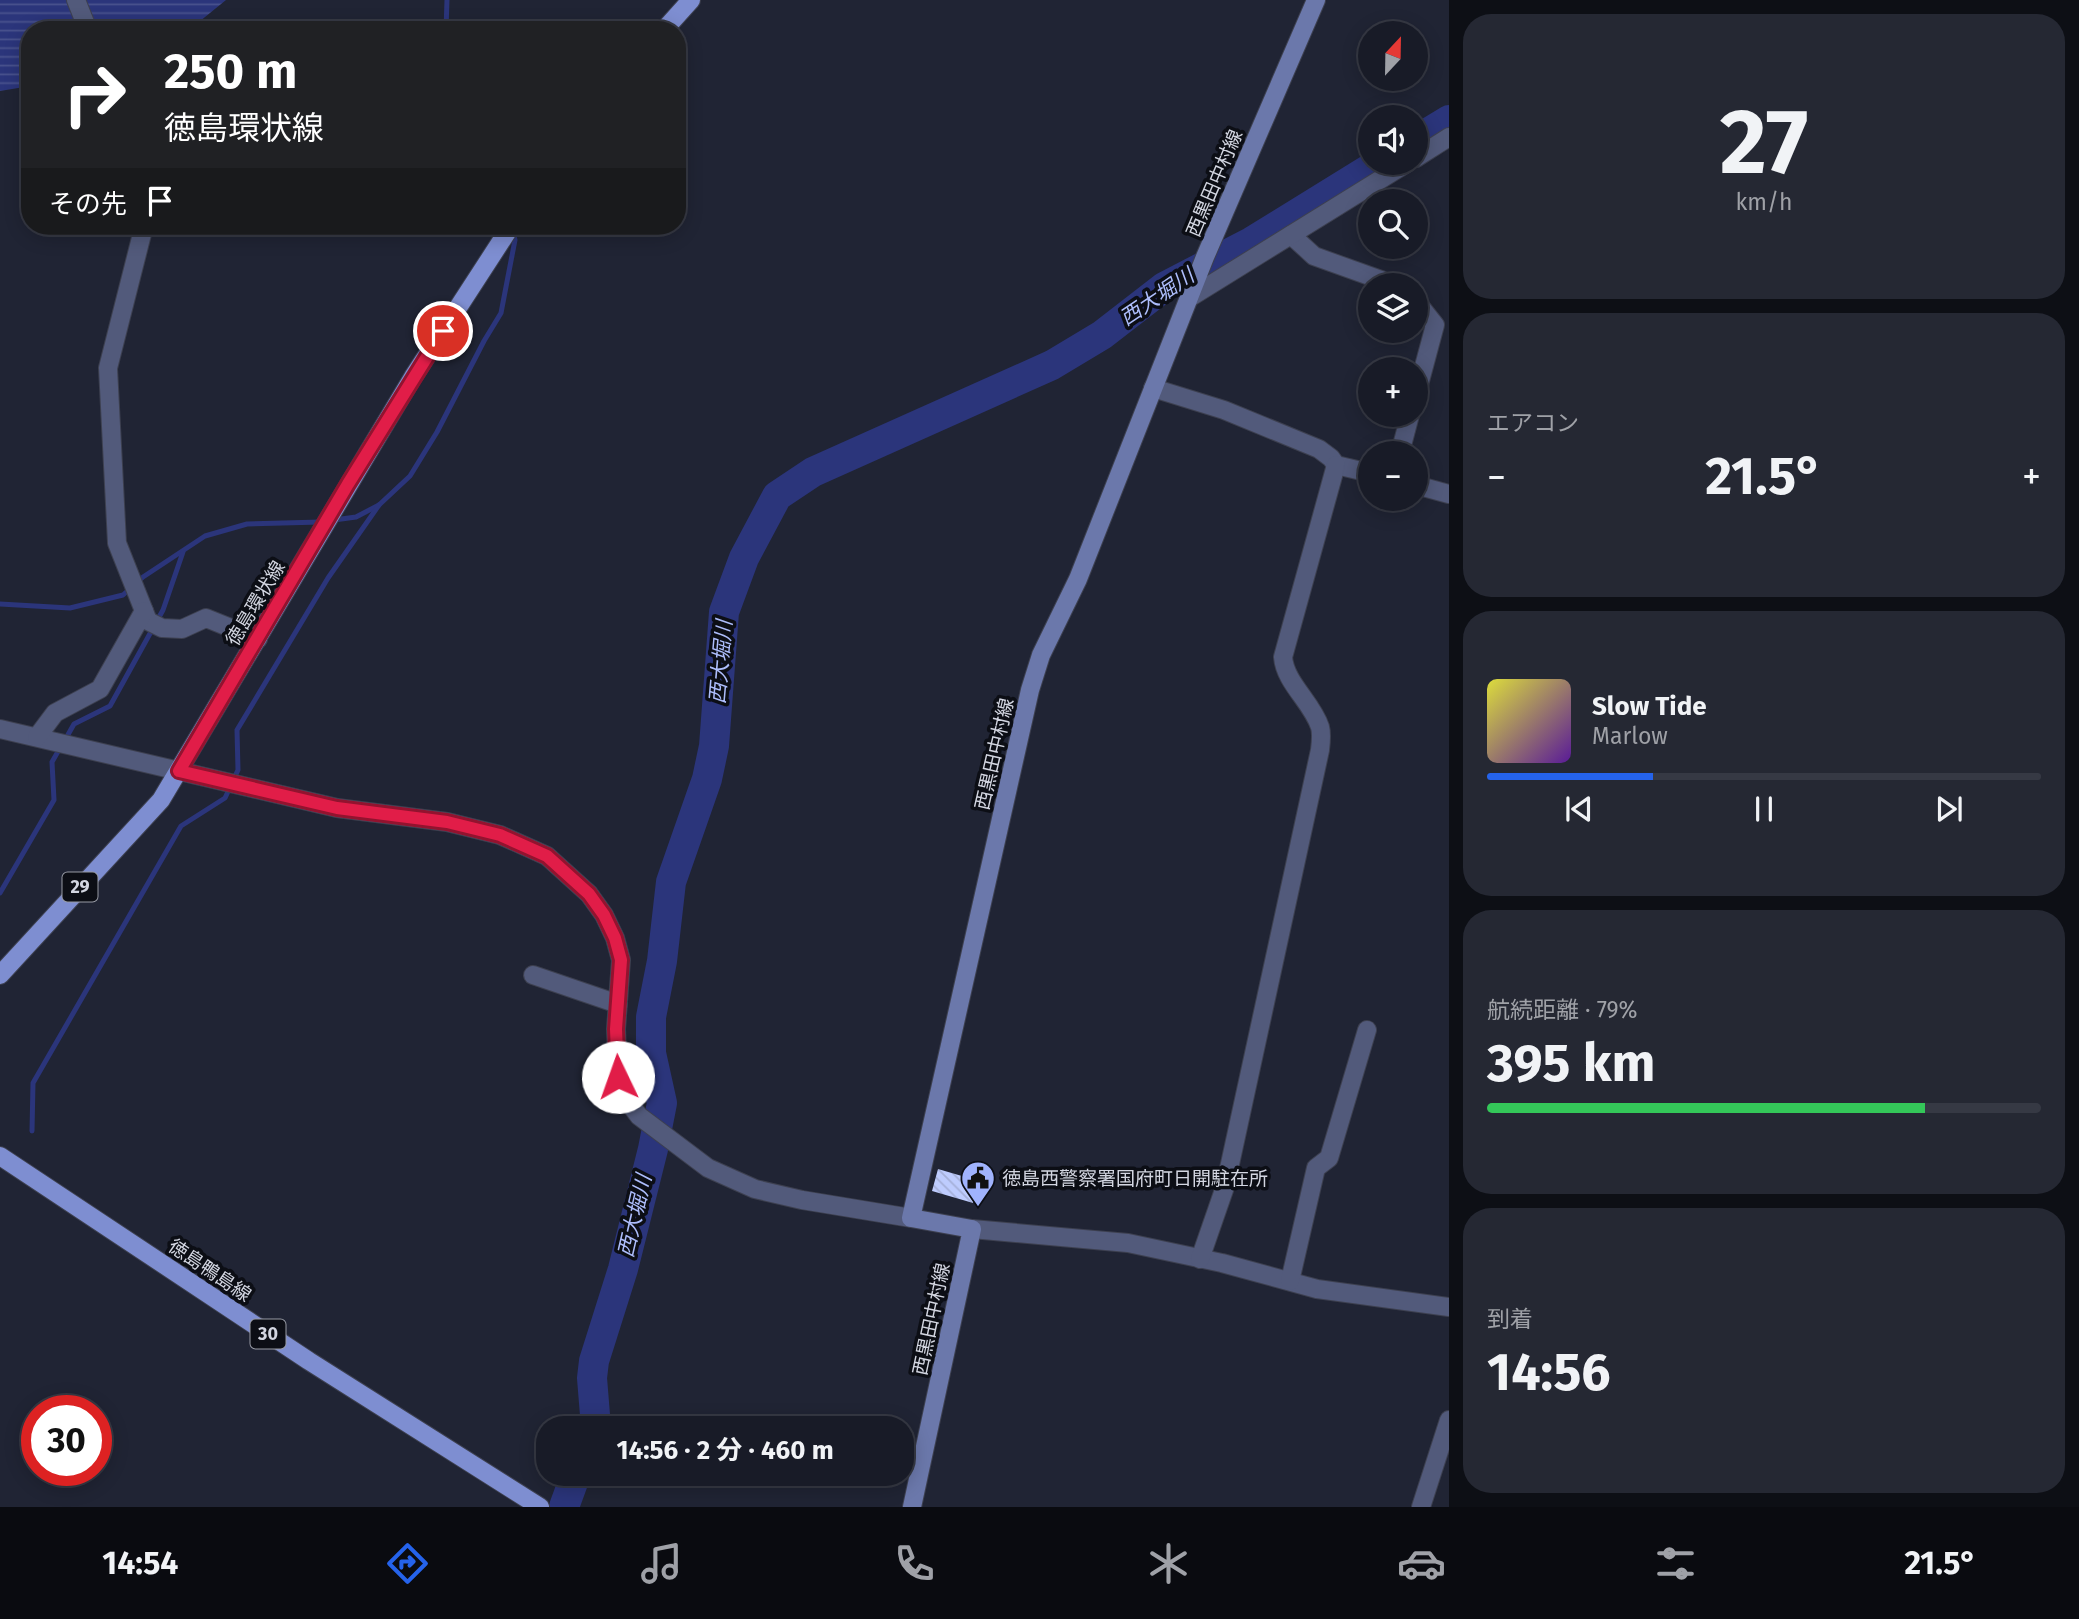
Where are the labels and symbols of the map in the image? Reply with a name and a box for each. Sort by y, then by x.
north arrow [1358,21,1428,91]
street label: 西黒田中村線 [1182,126,1247,240]
water label: 西大堀川 [1115,262,1201,331]
pin [413,301,473,361]
street label: 徳島環状線 [221,557,290,650]
water label: 西大堀川 [704,617,738,705]
street label: 西黒田中村線 [970,696,1019,812]
road number: 29 [62,872,98,902]
position arrow [581,1040,655,1114]
public building icon: 徳島西警察署国府町日開駐在所 [959,1159,997,1208]
place label: 徳島西警察署国府町日開駐在所 [1002,1167,1268,1190]
water label: 西大堀川 [613,1170,658,1260]
street label: 徳島鴨島線 [164,1234,256,1307]
street label: 西黒田中村線 [908,1261,955,1377]
road number: 30 [250,1320,286,1349]
speed limit sign: 30 [21,1395,112,1486]

